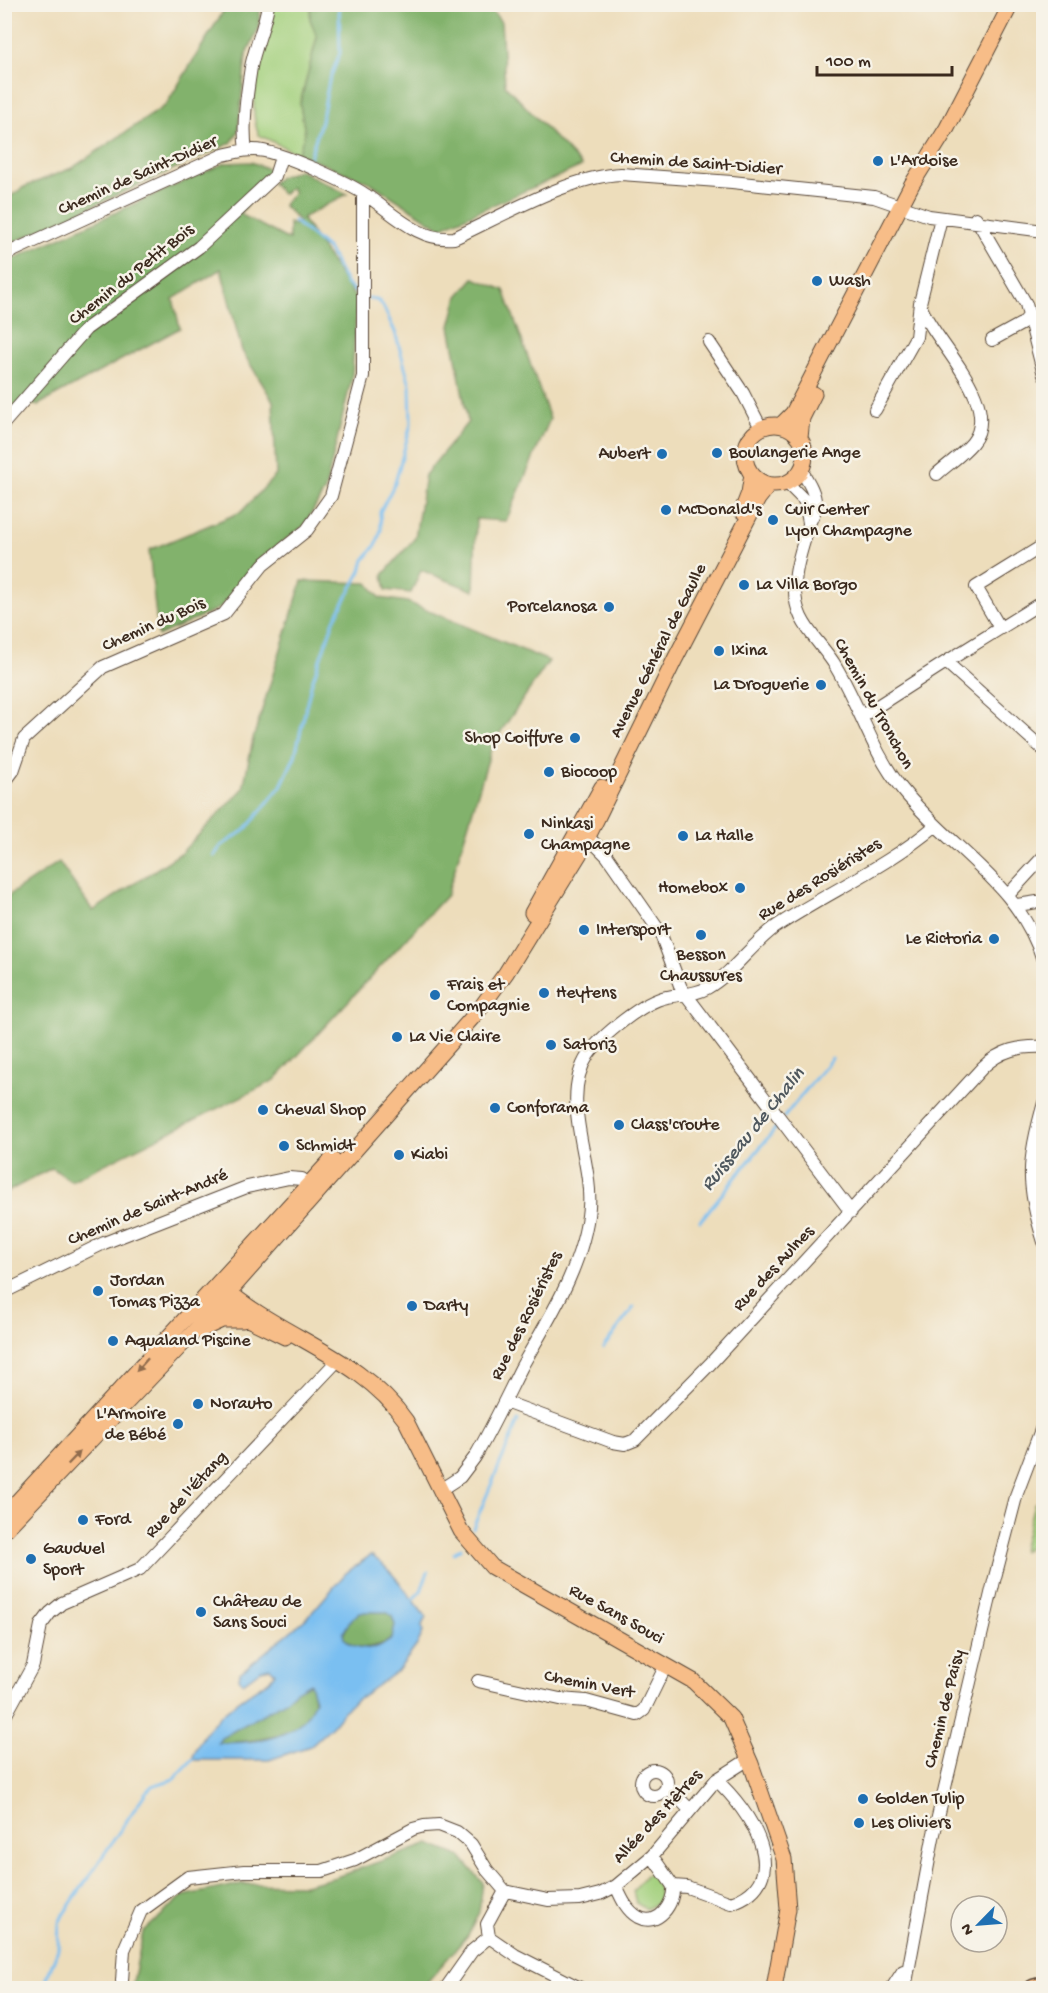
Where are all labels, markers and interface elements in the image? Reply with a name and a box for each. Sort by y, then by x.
scale bar [817,39,952,77]
text: 100 m [825,52,871,73]
street label: Chemin de Saint-Didier [55,131,222,221]
street label: Chemin de Saint-Didier [610,148,784,181]
place label: L'Ardoise [890,151,959,172]
marker: L'Ardoise [871,154,885,168]
street label: Chemin du Petit Bois [65,219,200,330]
place label: Wash [829,271,871,292]
marker: Wash [810,274,824,288]
place label: Boulangerie Ange [728,443,861,464]
place label: Aubert [598,444,652,465]
marker: Boulangerie Ange [710,446,724,460]
marker: Aubert [655,447,669,461]
place label: McDonald's [678,500,763,521]
place label: Cuir Center Lyon Champagne [785,500,912,542]
marker: McDonald's [659,503,673,517]
marker: Cuir Center Lyon Champagne [766,513,780,527]
street label: Avenue Général de Gaulle [606,560,712,742]
place label: La Villa Borgo [756,575,857,596]
marker: La Villa Borgo [737,578,751,592]
street label: Chemin du Bois [99,592,210,657]
place label: Porcelanosa [506,597,598,618]
marker: Porcelanosa [602,600,616,614]
street label: Chemin du Tronchon [828,635,918,773]
place label: Ixina [731,641,768,662]
marker: Ixina [712,644,726,658]
place label: La Droguerie [713,675,810,696]
marker: La Droguerie [814,678,828,692]
place label: Shop Coiffure [464,728,564,749]
marker: Shop Coiffure [568,731,582,745]
place label: Biocoop [560,762,617,783]
marker: Biocoop [542,765,556,779]
place label: Ninkasi Champagne [541,814,631,856]
place label: La Halle [695,826,754,847]
marker: Ninkasi Champagne [522,827,536,841]
marker: La Halle [676,829,690,843]
street label: Rue des Rosiéristes [755,833,886,926]
place label: Homebox [658,878,729,899]
marker: Homebox [733,881,747,895]
place label: Intersport [596,920,672,941]
marker: Intersport [577,923,591,937]
marker: Besson Chaussures [694,928,708,942]
place label: Le Rictoria [905,929,983,950]
marker: Le Rictoria [987,932,1001,946]
place label: Besson Chaussures [660,945,743,987]
place label: Frais et Compagnie [446,975,530,1017]
place label: Heytens [556,983,618,1004]
marker: Heytens [537,986,551,1000]
marker: Frais et Compagnie [428,988,442,1002]
place label: La Vie Claire [409,1027,501,1048]
marker: La Vie Claire [390,1030,404,1044]
place label: Satoriz [563,1035,617,1056]
marker: Satoriz [544,1038,558,1052]
water label: Ruisseau de Chalin [697,1063,811,1196]
place label: Conforama [507,1098,590,1119]
place label: Cheval Shop [275,1100,366,1121]
marker: Conforama [488,1101,502,1115]
marker: Cheval Shop [256,1103,270,1117]
place label: Class'croute [631,1115,720,1136]
marker: Class'croute [612,1118,626,1132]
place label: Schmidt [296,1136,356,1157]
marker: Schmidt [277,1139,291,1153]
place label: Kiabi [411,1145,448,1166]
marker: Kiabi [392,1148,406,1162]
street label: Chemin de Saint-André [65,1165,232,1251]
street label: Rue des Aulnes [729,1221,820,1316]
street label: Rue des Rosiéristes [487,1247,568,1384]
place label: Jordan Tomas Pizza [109,1271,201,1313]
marker: Jordan Tomas Pizza [91,1284,105,1298]
place label: Darty [423,1296,468,1317]
marker: Darty [405,1299,419,1313]
place label: Aqualand Piscine [125,1331,251,1352]
marker: Aqualand Piscine [106,1334,120,1348]
one-way arrow [136,1357,149,1372]
place label: Norauto [210,1394,273,1415]
marker: Norauto [191,1397,205,1411]
place label: L'Armoire de Bébé [96,1404,167,1446]
marker: L'Armoire de Bébé [171,1417,185,1431]
street label: Rue de l'Étang [141,1447,233,1543]
one-way arrow [67,1451,81,1466]
place label: Ford [94,1510,132,1531]
marker: Ford [76,1513,90,1527]
place label: Gauduel Sport [43,1539,105,1581]
marker: Gauduel Sport [24,1552,38,1566]
street label: Rue Sans Souci [565,1580,667,1650]
place label: Château de Sans Souci [213,1592,302,1634]
marker: Château de Sans Souci [194,1605,208,1619]
street label: Chemin de Paisy [920,1647,970,1771]
street label: Chemin Vert [542,1666,637,1704]
street label: Allée des Hêtres [609,1764,708,1869]
place label: Golden Tulip [875,1789,965,1810]
marker: Golden Tulip [856,1792,870,1806]
place label: Les Oliviers [871,1813,952,1834]
marker: Les Oliviers [852,1816,866,1830]
north arrow [949,1894,1009,1954]
text: N [958,1920,979,1938]

